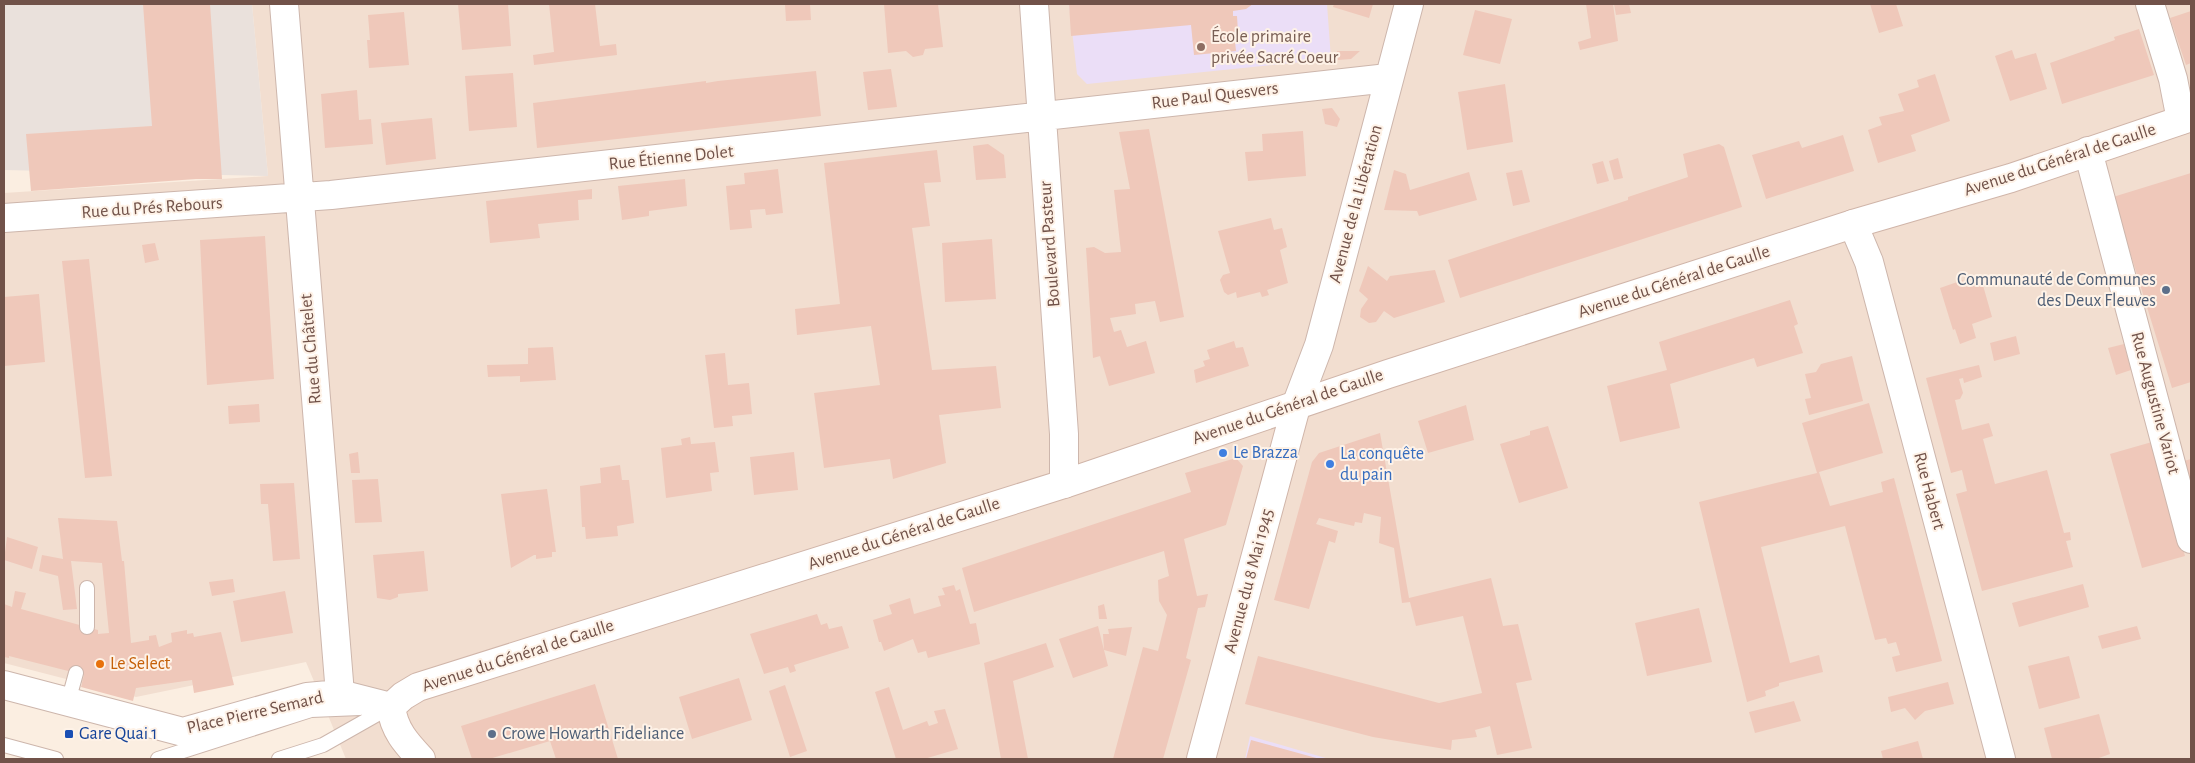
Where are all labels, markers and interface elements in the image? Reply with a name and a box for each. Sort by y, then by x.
place label: École primaire privée Sacré Coeur [1211,25,1338,67]
marker: École primaire privée Sacré Coeur [1195,41,1207,53]
street label: Rue Paul Quesvers [1151,79,1279,113]
street label: Avenue du Général de Gaulle [1962,120,2158,200]
street label: Avenue de la Libération [1326,123,1386,285]
street label: Rue Étienne Dolet [607,139,735,174]
street label: Boulevard Pasteur [1037,180,1063,308]
street label: Rue du Prés Rebours [81,194,223,222]
street label: Avenue du Général de Gaulle [1576,242,1772,322]
place label: Communauté de Communes des Deux Fleuves [1957,271,2156,310]
marker: Communauté de Communes des Deux Fleuves [2160,284,2172,296]
street label: Rue du Châtelet [297,293,325,405]
street label: Rue Augustine Variot [2127,330,2183,476]
street label: Avenue du Général de Gaulle [1190,366,1386,448]
place label: Le Brazza [1233,444,1298,462]
place label: La conquête du pain [1340,445,1424,484]
marker: Le Brazza [1217,447,1229,459]
street label: Rue Habert [1910,450,1948,532]
marker: La conquête du pain [1324,458,1336,470]
street label: Avenue du Général de Gaulle [806,494,1002,574]
street label: Avenue du 8 Mai 1945 [1221,507,1277,655]
street label: Avenue du Général de Gaulle [420,616,616,696]
place label: Le Select [110,655,171,673]
marker: Le Select [94,658,106,670]
street label: Place Pierre Semard [185,689,325,737]
place label: Gare Quai 1 [79,725,157,743]
place label: Crowe Howarth Fideliance [502,725,684,743]
marker: Gare Quai 1 [63,728,75,740]
marker: Crowe Howarth Fideliance [486,728,498,740]

